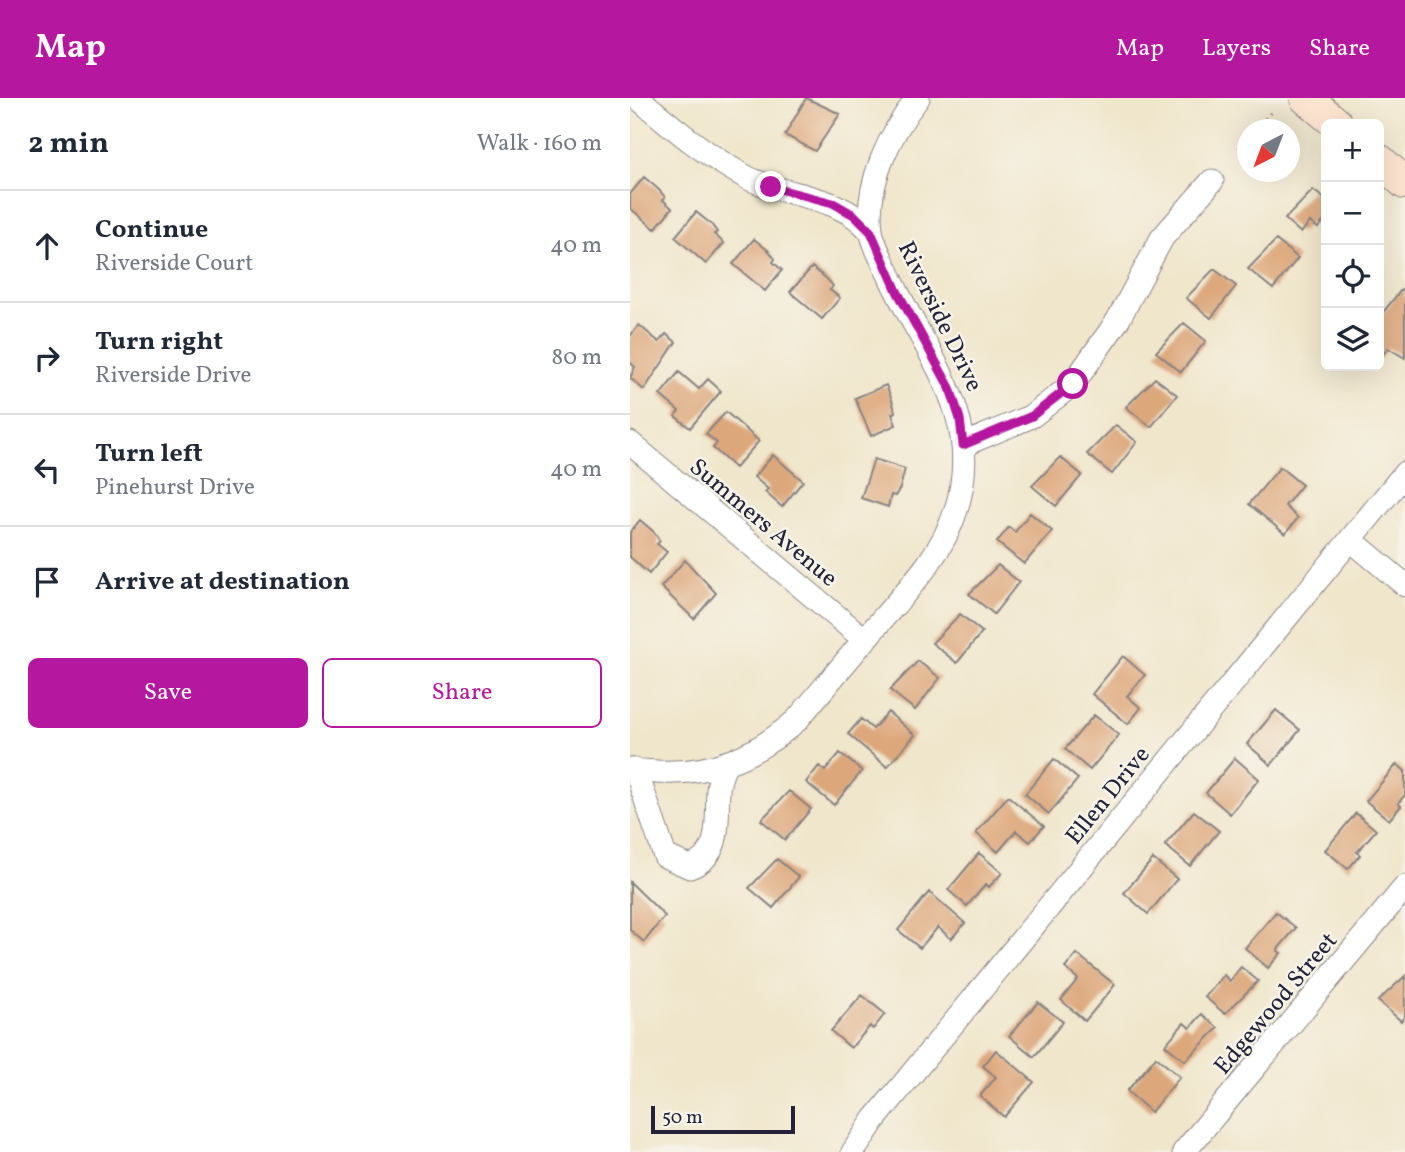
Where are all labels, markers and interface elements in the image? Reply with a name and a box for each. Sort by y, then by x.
text: Map [35,26,106,72]
text: Map [1116,32,1164,66]
text: Layers [1202,32,1271,66]
text: Share [1309,32,1370,66]
north arrow [1237,119,1300,182]
map controls [1321,119,1384,371]
button: + [1321,119,1384,182]
text: 2 min [28,123,109,165]
text: Walk · 160 m [477,128,602,160]
route end [755,171,786,202]
button: − [1321,182,1384,245]
text: Continue [95,212,208,248]
icon: ahead [28,227,66,265]
text: 40 m [550,230,602,262]
street label: Riverside Drive [888,236,990,398]
button: locate [1321,245,1384,308]
text: Riverside Court [95,248,253,280]
button: layers [1321,308,1384,371]
text: Turn right [95,324,223,360]
icon: right [28,339,66,377]
text: 80 m [552,342,602,374]
text: Riverside Drive [95,360,252,392]
route start [1057,368,1088,399]
text: Turn left [95,436,203,472]
icon: left [28,451,66,489]
street label: Summers Avenue [681,451,844,596]
text: 40 m [550,454,602,486]
text: Pinehurst Drive [95,472,255,504]
icon: arrive [28,563,66,601]
text: Arrive at destination [95,564,350,600]
button: Save [28,658,308,728]
button: Share [322,658,602,728]
street label: Ellen Drive [1058,740,1159,853]
street label: Edgewood Street [1207,926,1346,1083]
scale bar [651,1103,794,1135]
text: 50 m [662,1105,703,1131]

